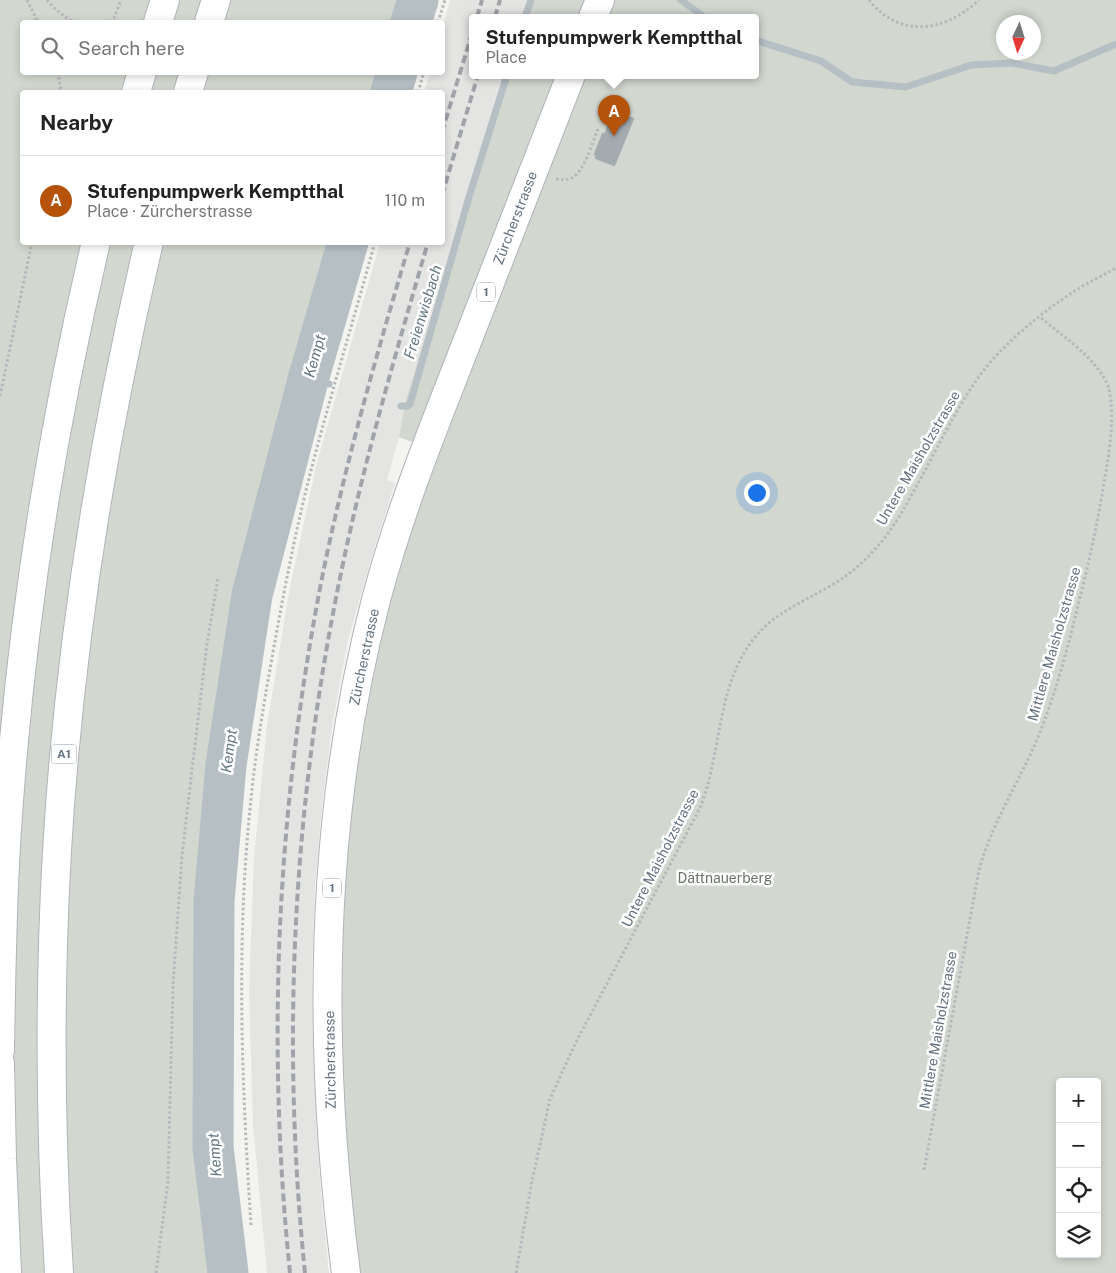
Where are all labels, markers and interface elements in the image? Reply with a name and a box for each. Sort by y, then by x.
popup [469,14,759,79]
north arrow [996,15,1041,60]
search box [20,20,445,75]
text: Stufenpumpwerk Kemptthal [485,26,743,48]
icon: search [38,34,66,62]
text: Search here [78,37,185,59]
text: Place [485,48,527,67]
pin: A [598,95,630,136]
text: Nearby [40,110,113,135]
street label: Zürcherstrasse [490,169,540,267]
text: Stufenpumpwerk Kemptthal [87,180,344,202]
text: A [50,191,62,210]
text: 110 m [384,191,425,210]
text: Place · Zürcherstrasse [87,202,253,221]
water label: Freienwisbach [400,263,445,361]
road number: 1 [477,282,495,302]
water label: Kempt [300,332,329,379]
street label: Untere Maisholzstrasse [873,388,963,528]
your location [744,480,770,506]
street label: Mittlere Maisholzstrasse [1024,565,1084,723]
street label: Zürcherstrasse [346,607,382,707]
water label: Kempt [217,728,240,774]
road number: A1 [52,744,76,764]
street label: Untere Maisholzstrasse [618,786,702,930]
park label: Dättnauerberg [678,870,773,886]
road number: 1 [323,878,341,898]
street label: Mittlere Maisholzstrasse [916,950,960,1110]
street label: Zürcherstrasse [321,1010,339,1109]
map controls [1056,1078,1101,1258]
button: + [1056,1078,1101,1123]
button: − [1056,1123,1101,1168]
water label: Kempt [204,1132,225,1178]
button: locate [1056,1168,1101,1213]
button: layers [1056,1213,1101,1258]

